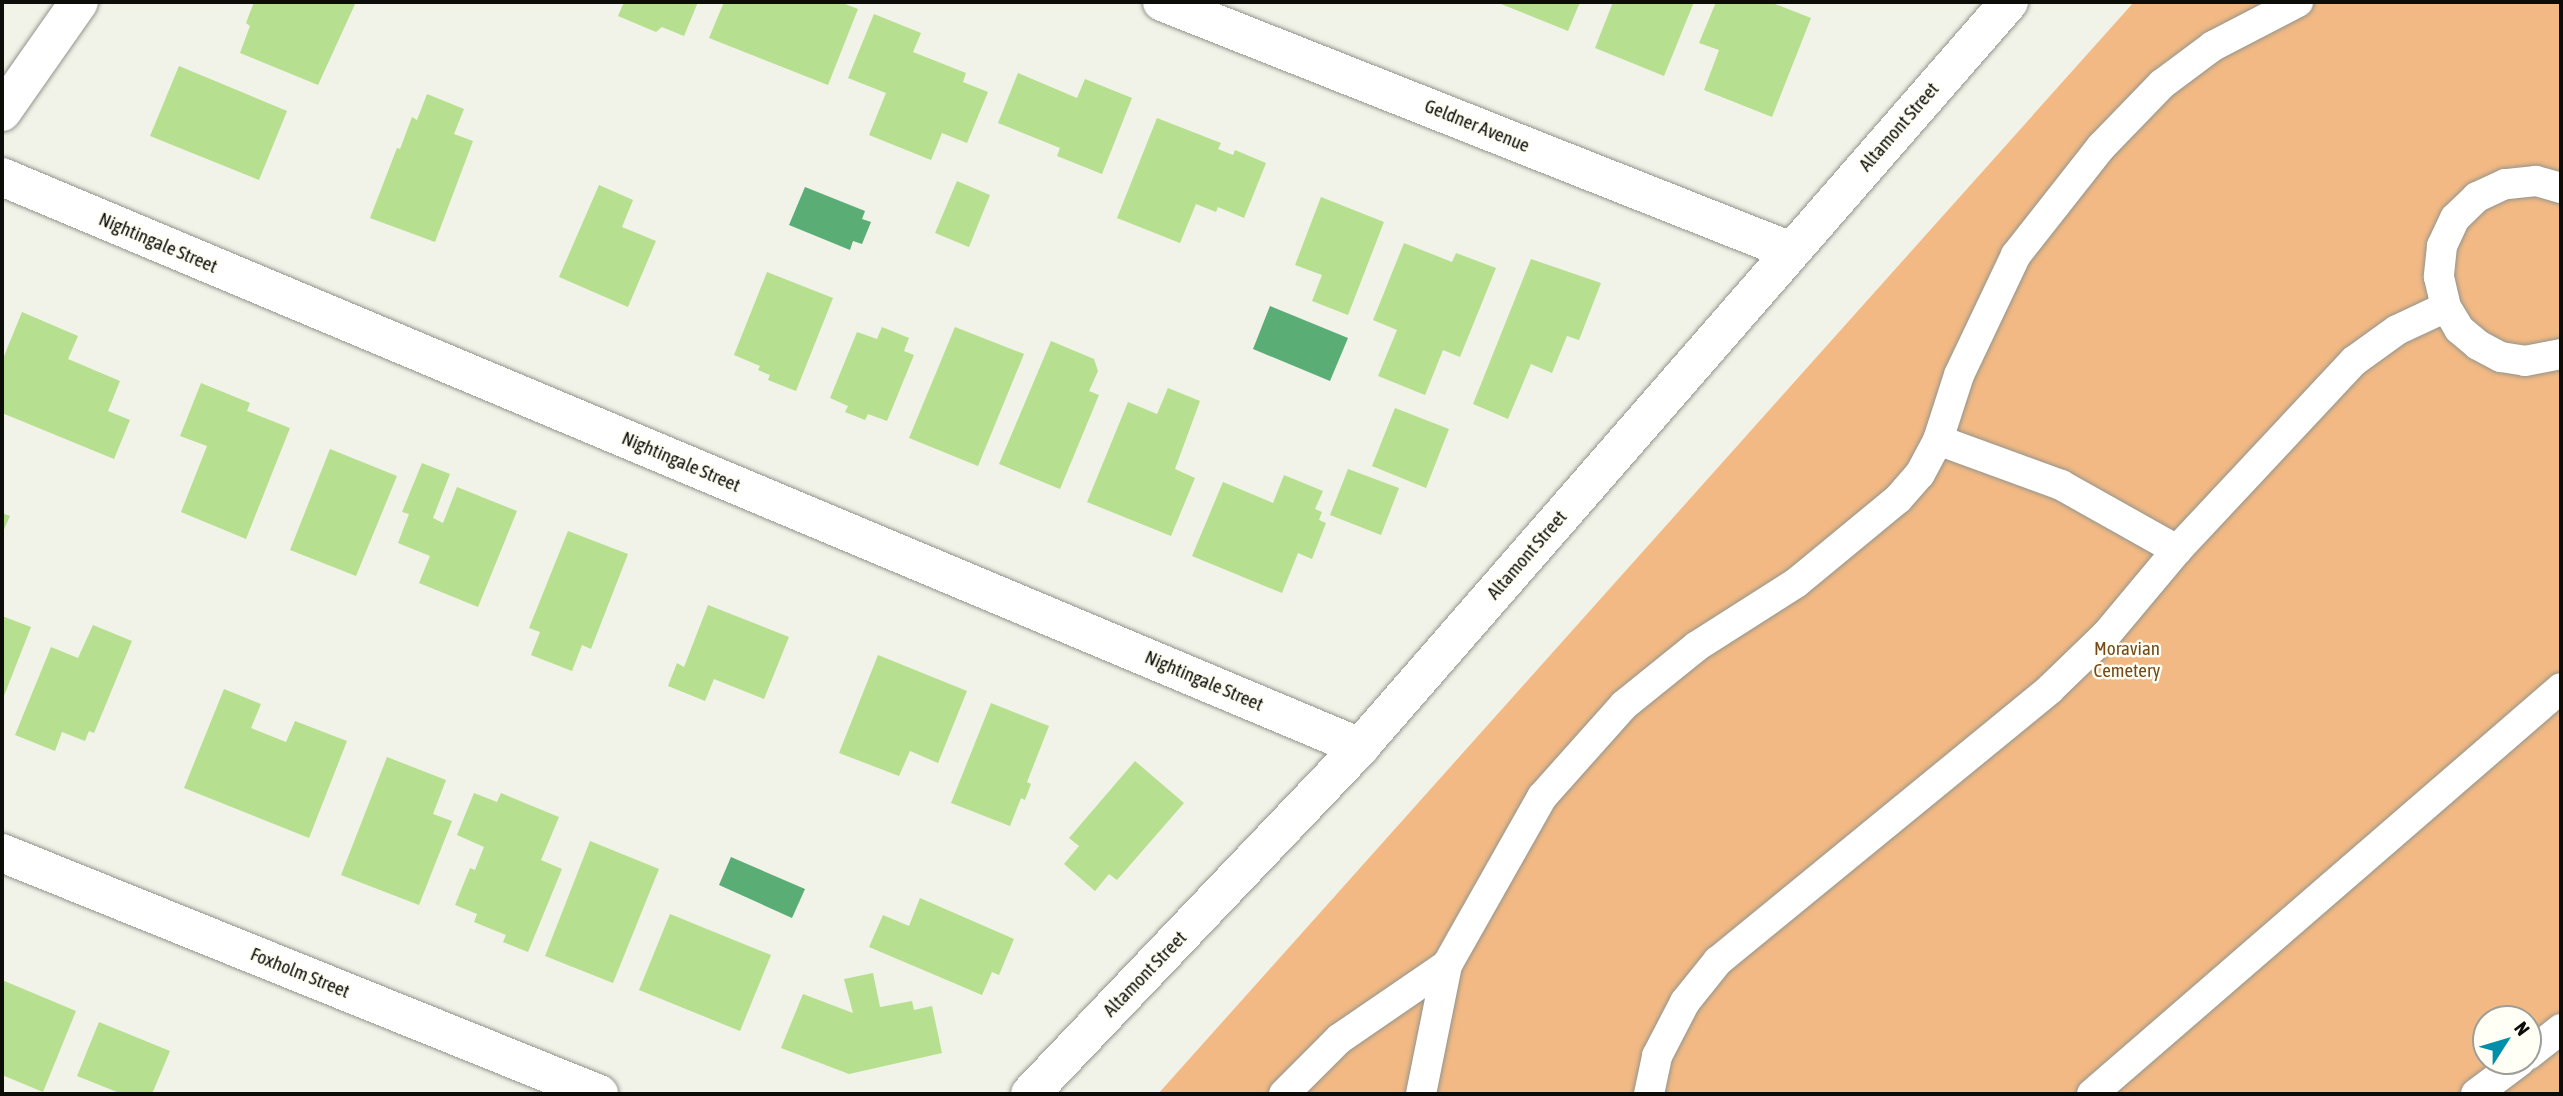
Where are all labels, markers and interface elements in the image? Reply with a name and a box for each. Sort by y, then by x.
street label: Altamont Street [1854,78,1944,176]
street label: Geldner Avenue [1421,95,1533,157]
street label: Nightingale Street [95,208,221,278]
street label: Nightingale Street [618,427,744,497]
street label: Altamont Street [1482,506,1572,604]
park label: Moravian Cemetery [2094,638,2160,682]
street label: Nightingale Street [1141,646,1267,716]
street label: Altamont Street [1099,926,1191,1022]
street label: Foxholm Street [247,943,353,1003]
north arrow [2472,1005,2542,1075]
text: N [2510,1017,2534,1040]

